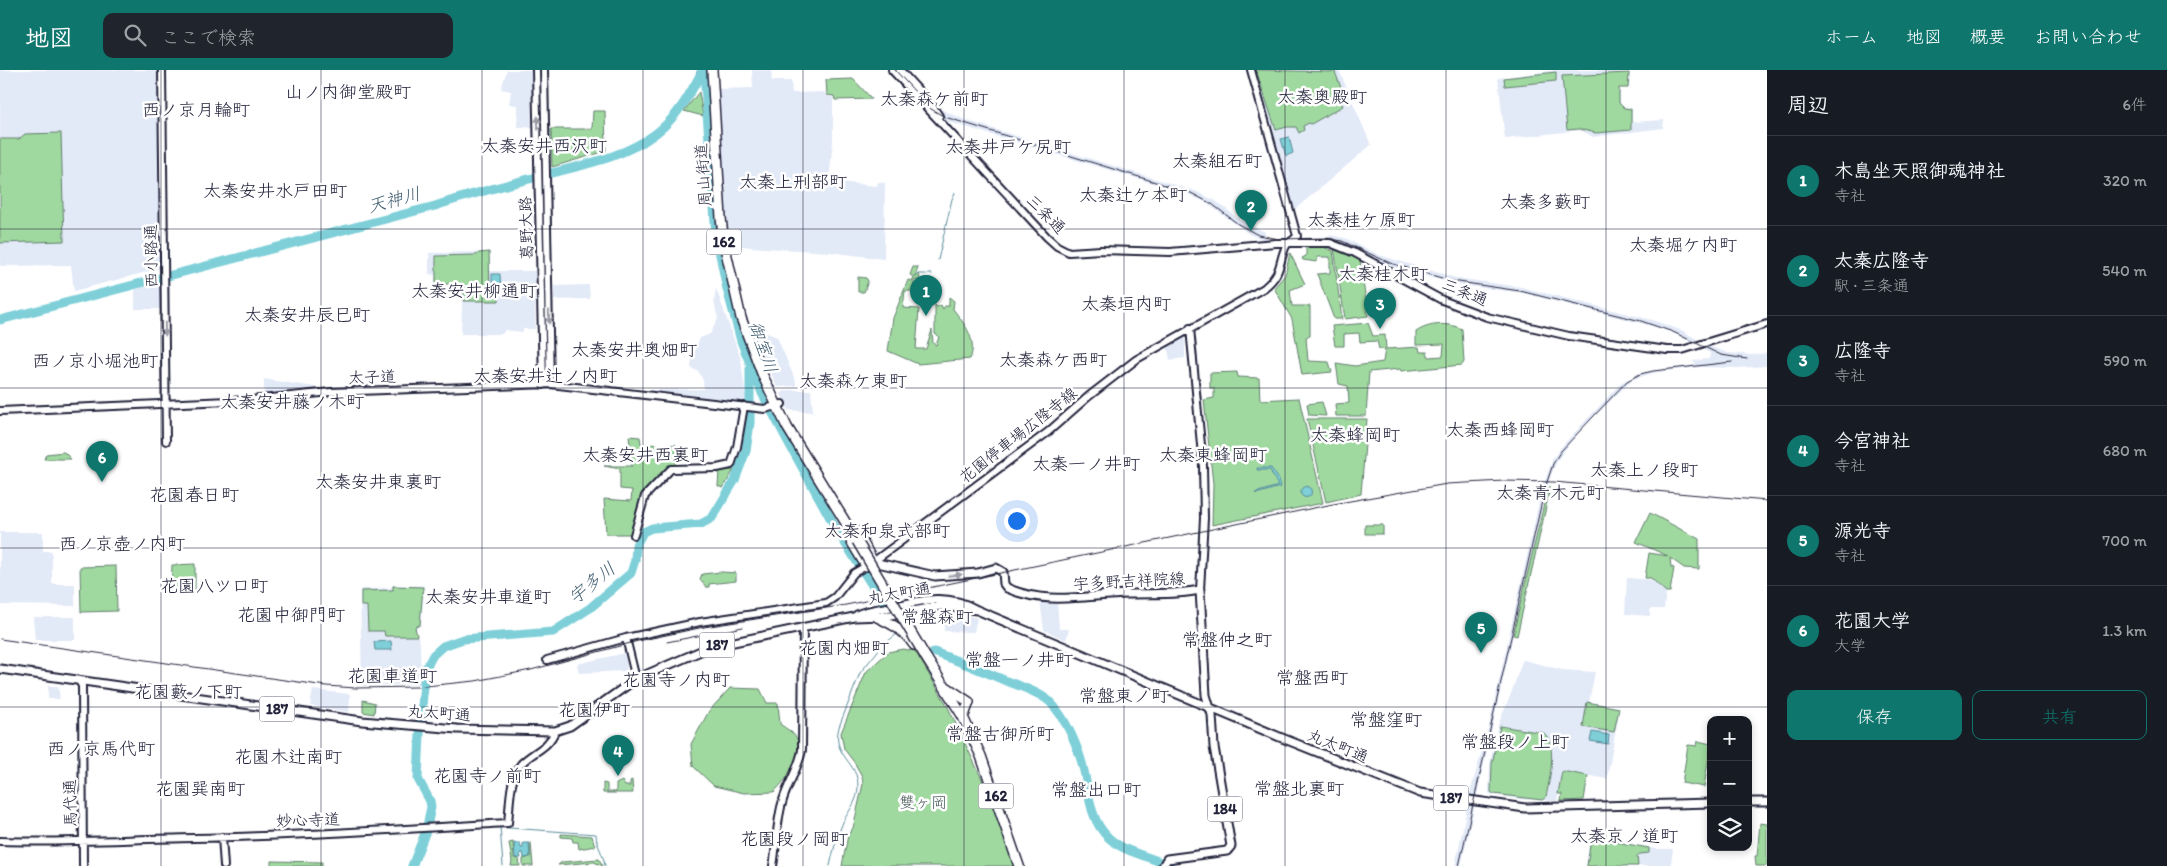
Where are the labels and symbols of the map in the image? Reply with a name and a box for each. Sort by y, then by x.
district label: 山ノ内御堂殿町 [285,81,411,103]
district label: 太秦奥殿町 [1277,86,1367,108]
district label: 太秦森ケ前町 [880,88,988,110]
district label: 西ノ京月輪町 [142,99,250,121]
one-way arrow [533,114,541,130]
district label: 太秦安井西沢町 [481,135,607,157]
district label: 太秦井戸ケ尻町 [945,136,1071,158]
street label: 周山街道 [691,142,715,208]
district label: 太秦組石町 [1172,150,1262,172]
district label: 太秦上刑部町 [739,171,847,193]
district label: 太秦安井水戸田町 [203,180,347,202]
water label: 天神川 [365,182,423,218]
district label: 太秦辻ケ本町 [1079,184,1187,206]
street label: 三条通 [1022,190,1070,238]
pin: 2 [1235,190,1267,231]
district label: 太秦多藪町 [1500,191,1590,213]
street label: 葛野大路 [515,196,537,260]
district label: 太秦桂ケ原町 [1307,209,1415,231]
street label: 西小路通 [141,224,161,288]
road number: 162 [706,230,742,254]
district label: 太秦堀ケ内町 [1629,234,1737,256]
district label: 太秦桂木町 [1338,263,1428,285]
street label: 三条通 [1439,274,1491,310]
pin: 1 [910,275,942,316]
district label: 太秦安井柳通町 [411,280,537,302]
pin: 3 [1364,288,1396,329]
district label: 太秦垣内町 [1081,293,1171,315]
district label: 太秦安井辰巳町 [244,304,370,326]
one-way arrow [545,309,553,325]
water label: 御室川 [744,318,782,376]
one-way arrow [161,321,169,337]
district label: 太秦安井奥畑町 [571,339,697,361]
district label: 太秦森ケ西町 [999,349,1107,371]
district label: 西ノ京小堀池町 [32,350,158,372]
district label: 太秦安井辻ノ内町 [473,365,617,387]
street label: 太子道 [348,367,396,387]
district label: 太秦森ケ東町 [799,370,907,392]
street label: 花園停車場広隆寺線 [955,383,1081,487]
district label: 太秦安井藤ノ木町 [220,391,364,413]
district label: 太秦西蜂岡町 [1446,419,1554,441]
district label: 太秦蜂岡町 [1310,424,1400,446]
pin: 6 [86,441,118,482]
district label: 太秦安井西裏町 [582,444,708,466]
district label: 太秦東蜂岡町 [1159,444,1267,466]
district label: 太秦一ノ井町 [1032,453,1140,475]
district label: 太秦上ノ段町 [1590,459,1698,481]
district label: 太秦安井東裏町 [315,471,441,493]
district label: 太秦青木元町 [1496,482,1604,504]
district label: 花園春日町 [149,484,239,506]
your location [1004,508,1030,534]
district label: 太秦和泉式部町 [824,520,950,542]
district label: 西ノ京壺ノ内町 [59,533,185,555]
water label: 宇多川 [564,557,620,609]
street label: 宇多野吉祥院線 [1073,569,1185,593]
one-way arrow [948,571,964,579]
district label: 花園八ツ口町 [160,575,268,597]
street label: 丸太町通 [866,578,932,608]
district label: 太秦安井車道町 [425,586,551,608]
district label: 花園中御門町 [237,604,345,626]
district label: 常盤森町 [901,606,973,628]
pin: 5 [1465,612,1497,653]
district label: 常盤仲之町 [1182,629,1272,651]
road number: 187 [700,632,734,658]
district label: 花園内畑町 [799,637,889,659]
district label: 常盤一ノ井町 [965,649,1073,671]
district label: 花園車道町 [347,665,437,687]
district label: 常盤西町 [1276,667,1348,689]
district label: 花園寺ノ内町 [622,669,730,691]
district label: 花園藪ノ下町 [134,681,242,703]
district label: 常盤東ノ町 [1079,685,1169,707]
road number: 187 [260,696,294,722]
district label: 花園伊町 [558,699,630,721]
street label: 丸太町通 [406,701,472,725]
district label: 常盤窪町 [1350,709,1422,731]
district label: 常盤古御所町 [946,723,1054,745]
street label: 丸太町通 [1305,725,1371,767]
district label: 常盤段ノ上町 [1461,731,1569,753]
pin: 4 [602,735,634,776]
district label: 西ノ京馬代町 [47,738,155,760]
district label: 花園木辻南町 [234,746,342,768]
district label: 花園寺ノ前町 [433,765,541,787]
district label: 花園巽南町 [155,778,245,800]
district label: 常盤北裏町 [1254,778,1344,800]
street label: 馬代通 [60,779,80,827]
district label: 常盤出口町 [1051,779,1141,801]
road number: 162 [978,784,1014,808]
road number: 187 [1434,786,1468,810]
park label: 雙ヶ岡 [899,793,947,812]
road number: 184 [1208,796,1242,822]
street label: 妙心寺道 [276,809,340,831]
district label: 太秦京ノ道町 [1570,825,1678,847]
district label: 花園段ノ岡町 [740,828,848,850]

